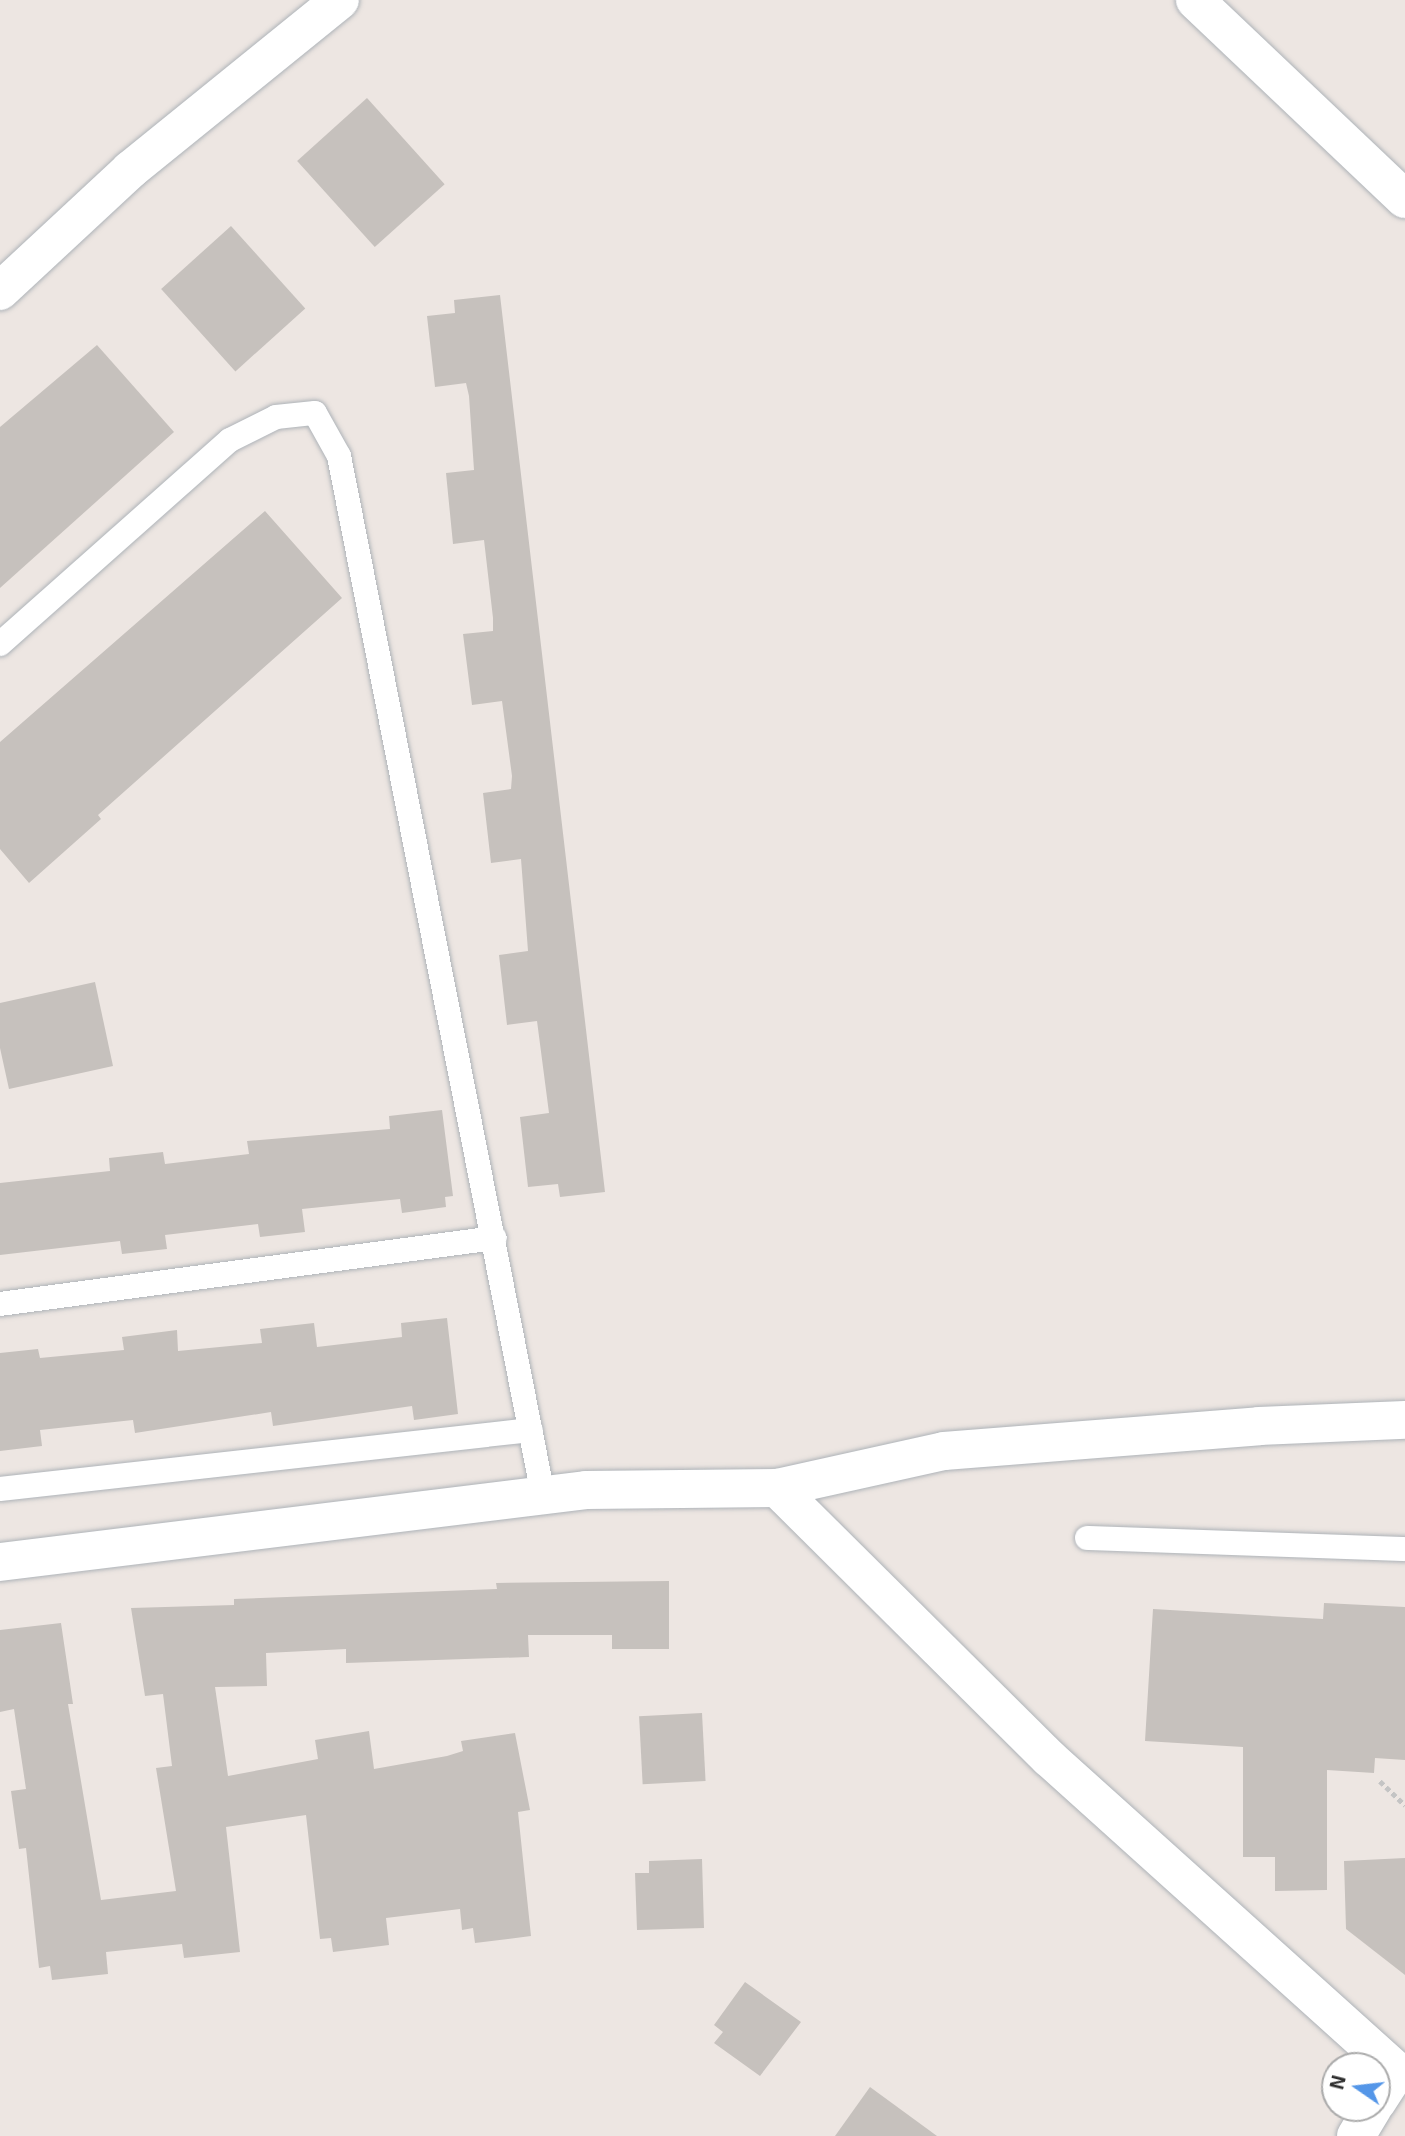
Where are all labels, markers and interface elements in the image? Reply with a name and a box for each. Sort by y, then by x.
north arrow [1321,2052,1391,2122]
text: N [1324,2073,1350,2092]

